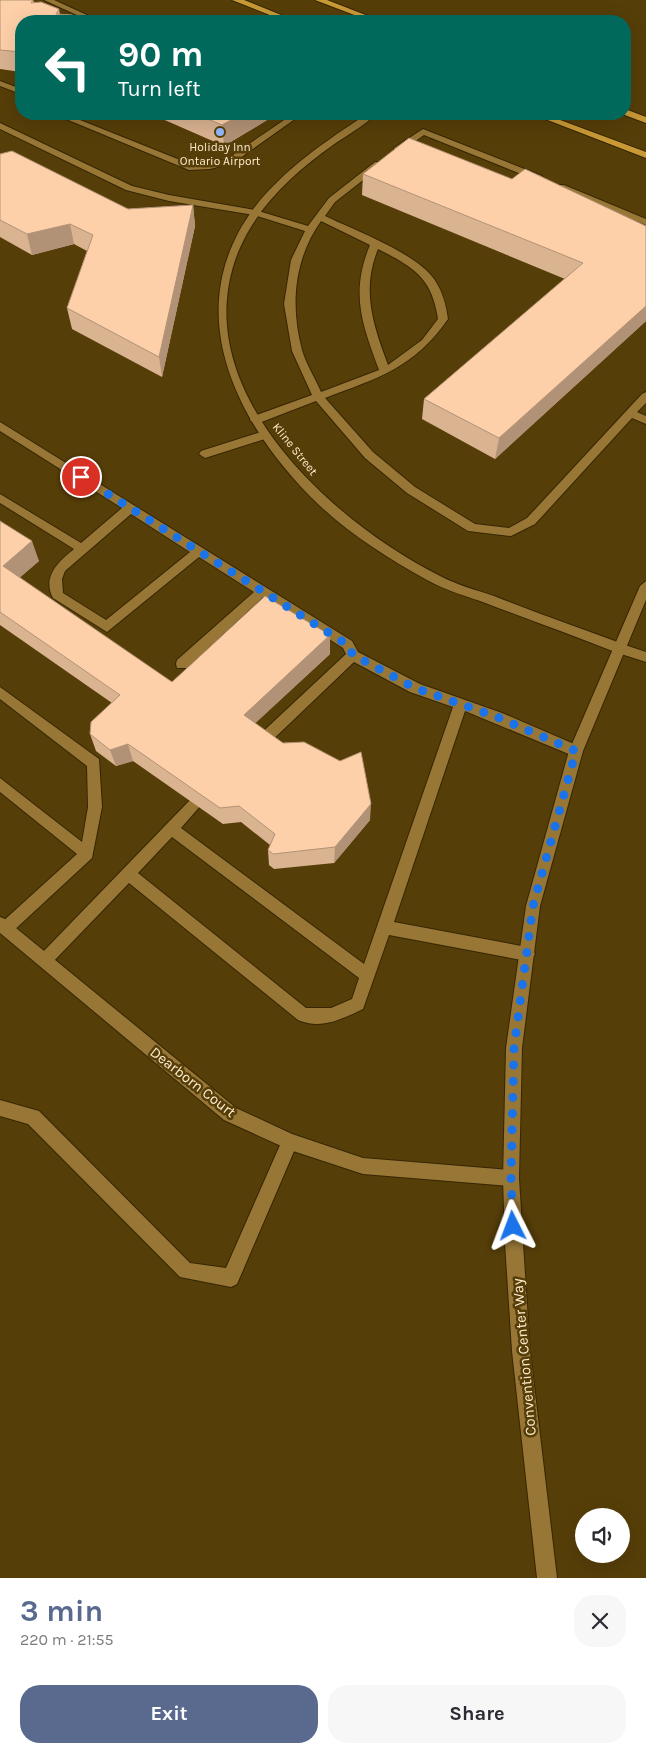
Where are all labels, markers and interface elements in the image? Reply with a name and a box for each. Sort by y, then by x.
text: 90 m [118,34,204,75]
icon: left [35,35,100,100]
text: Turn left [118,76,201,102]
marker: Holiday Inn Ontario Airport [214,126,226,138]
place label: Holiday Inn Ontario Airport [180,140,261,168]
street label: Kline Street [270,420,321,478]
pin [60,456,102,498]
icon: arrive [67,463,95,491]
street label: Dearborn Court [147,1043,240,1121]
position arrow [486,1199,538,1251]
street label: Convention Center Way [508,1277,540,1437]
map controls [575,1508,630,1563]
button: sound [575,1508,630,1563]
text: 3 min [20,1593,103,1629]
button: close [574,1595,626,1647]
text: 220 m · 21:55 [20,1630,114,1649]
button: Exit [20,1685,318,1743]
button: Share [328,1685,626,1743]

